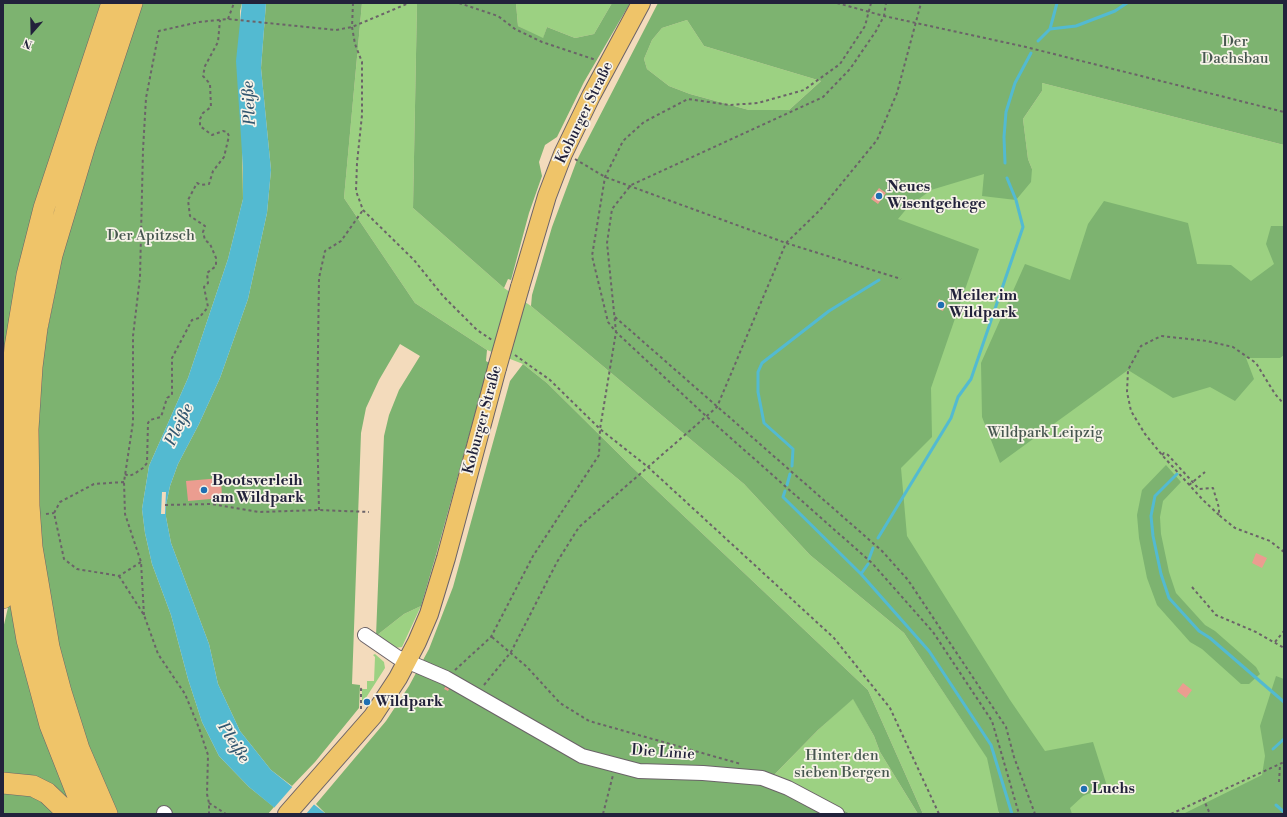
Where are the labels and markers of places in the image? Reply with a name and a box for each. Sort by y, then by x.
place label: Neues Wisentgehege [887,178,986,213]
marker: Neues Wisentgehege [874,191,884,201]
place label: Meiler im Wildpark [949,287,1017,322]
marker: Meiler im Wildpark [936,300,946,310]
place label: Bootsverleih am Wildpark [212,472,304,507]
marker: Bootsverleih am Wildpark [199,485,209,495]
place label: Wildpark [375,693,443,711]
marker: Wildpark [362,697,372,707]
place label: Luchs [1092,780,1135,798]
marker: Luchs [1079,784,1089,794]

